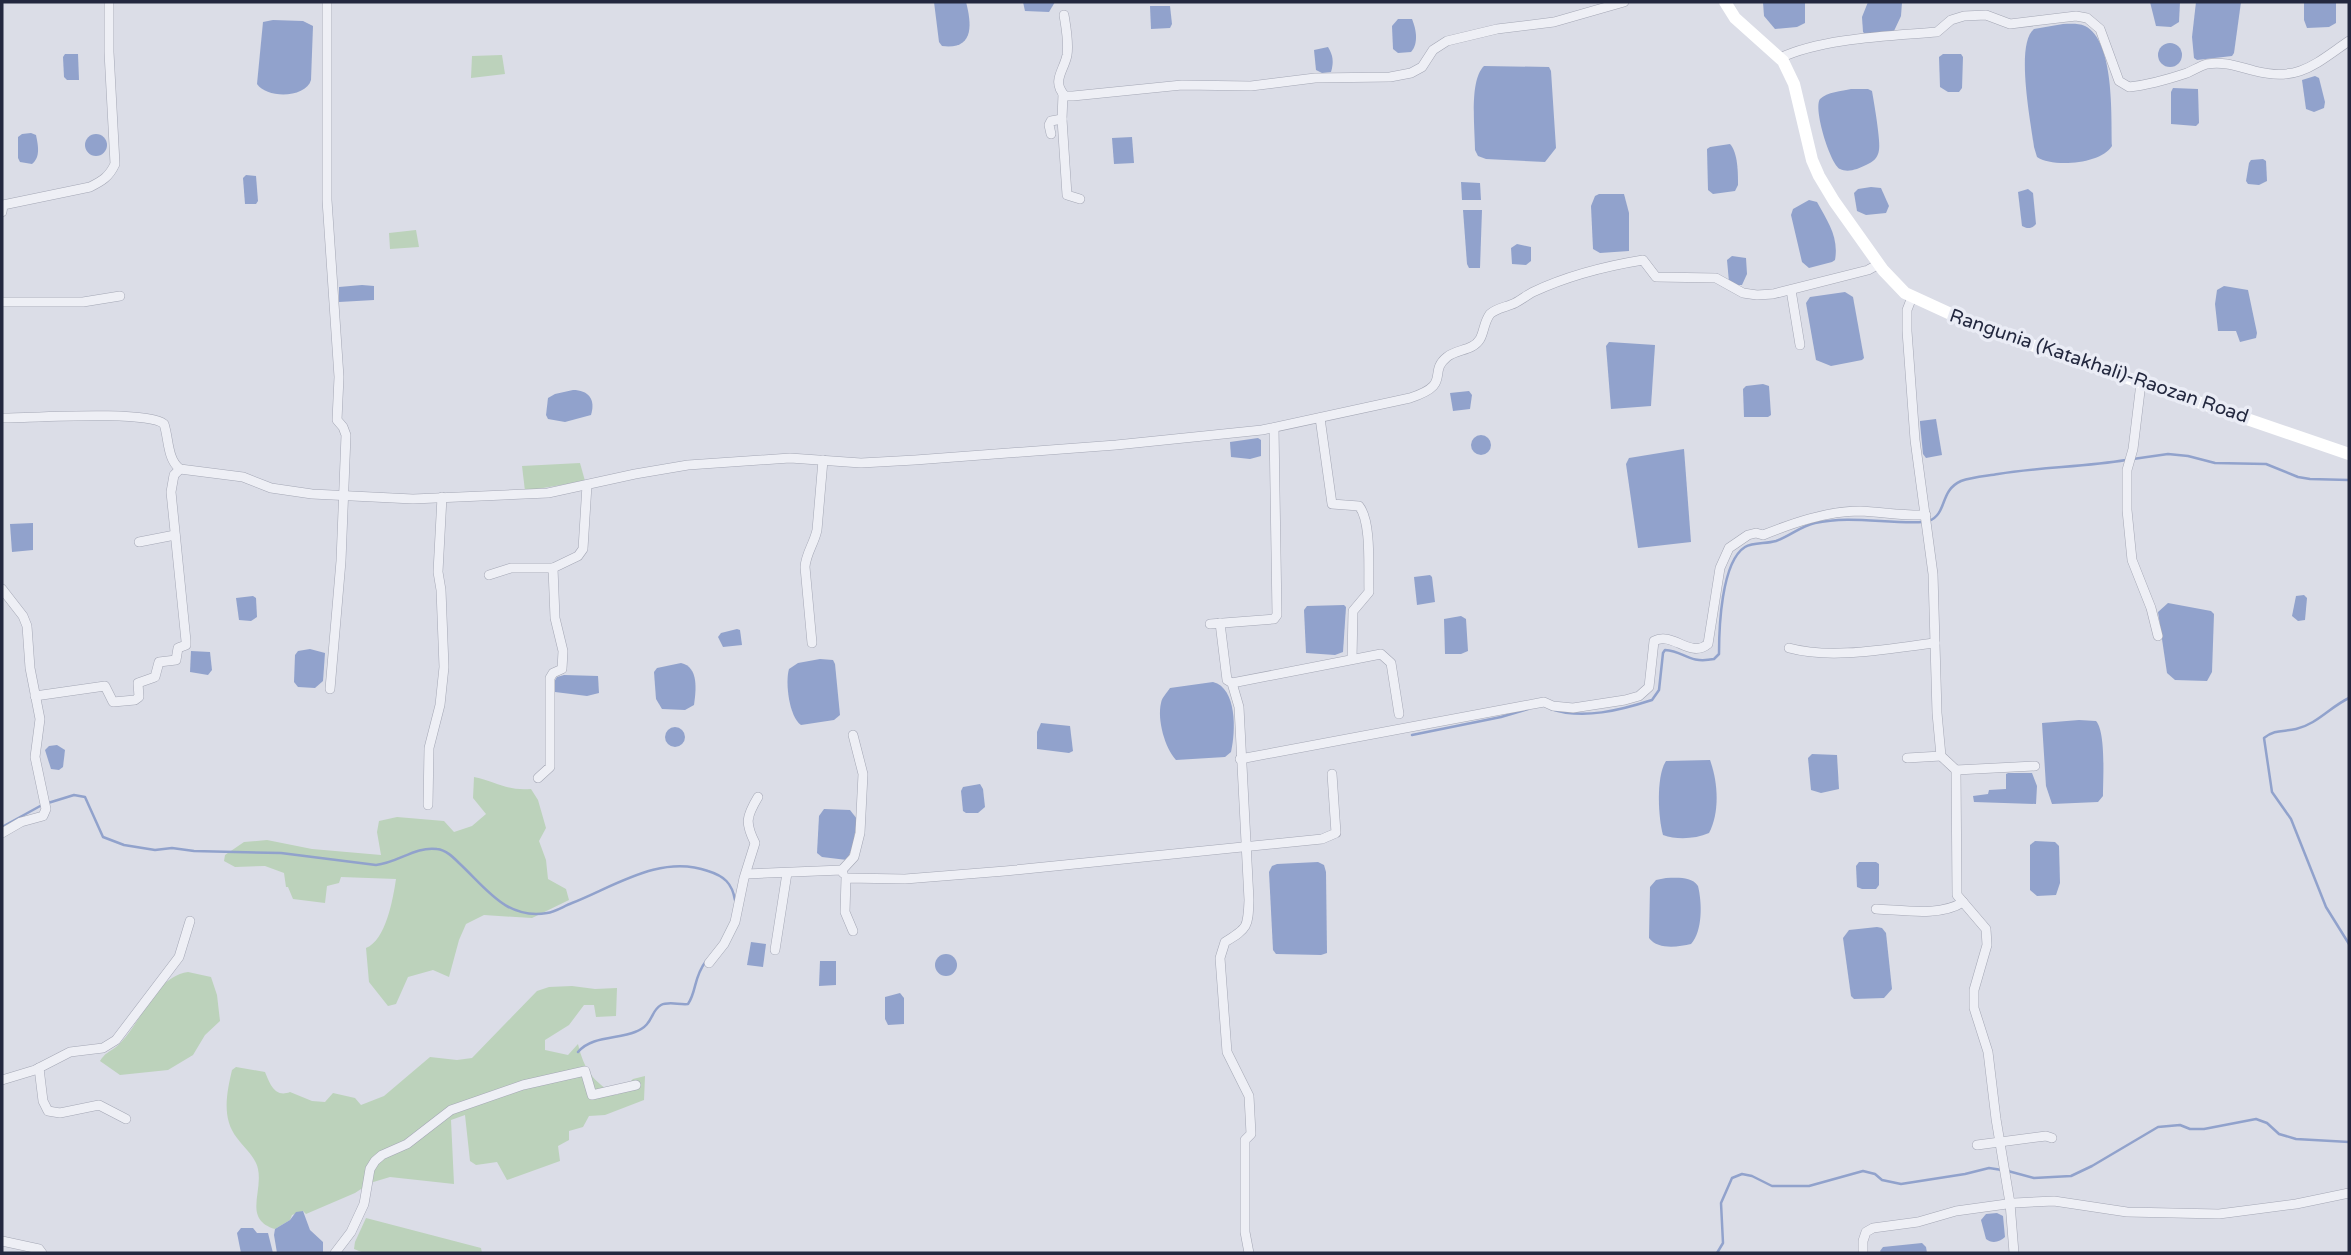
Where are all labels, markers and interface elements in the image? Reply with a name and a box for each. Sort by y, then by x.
street label: Rangunia (Katakhali)-Raozan Road [1947,304,2251,428]

